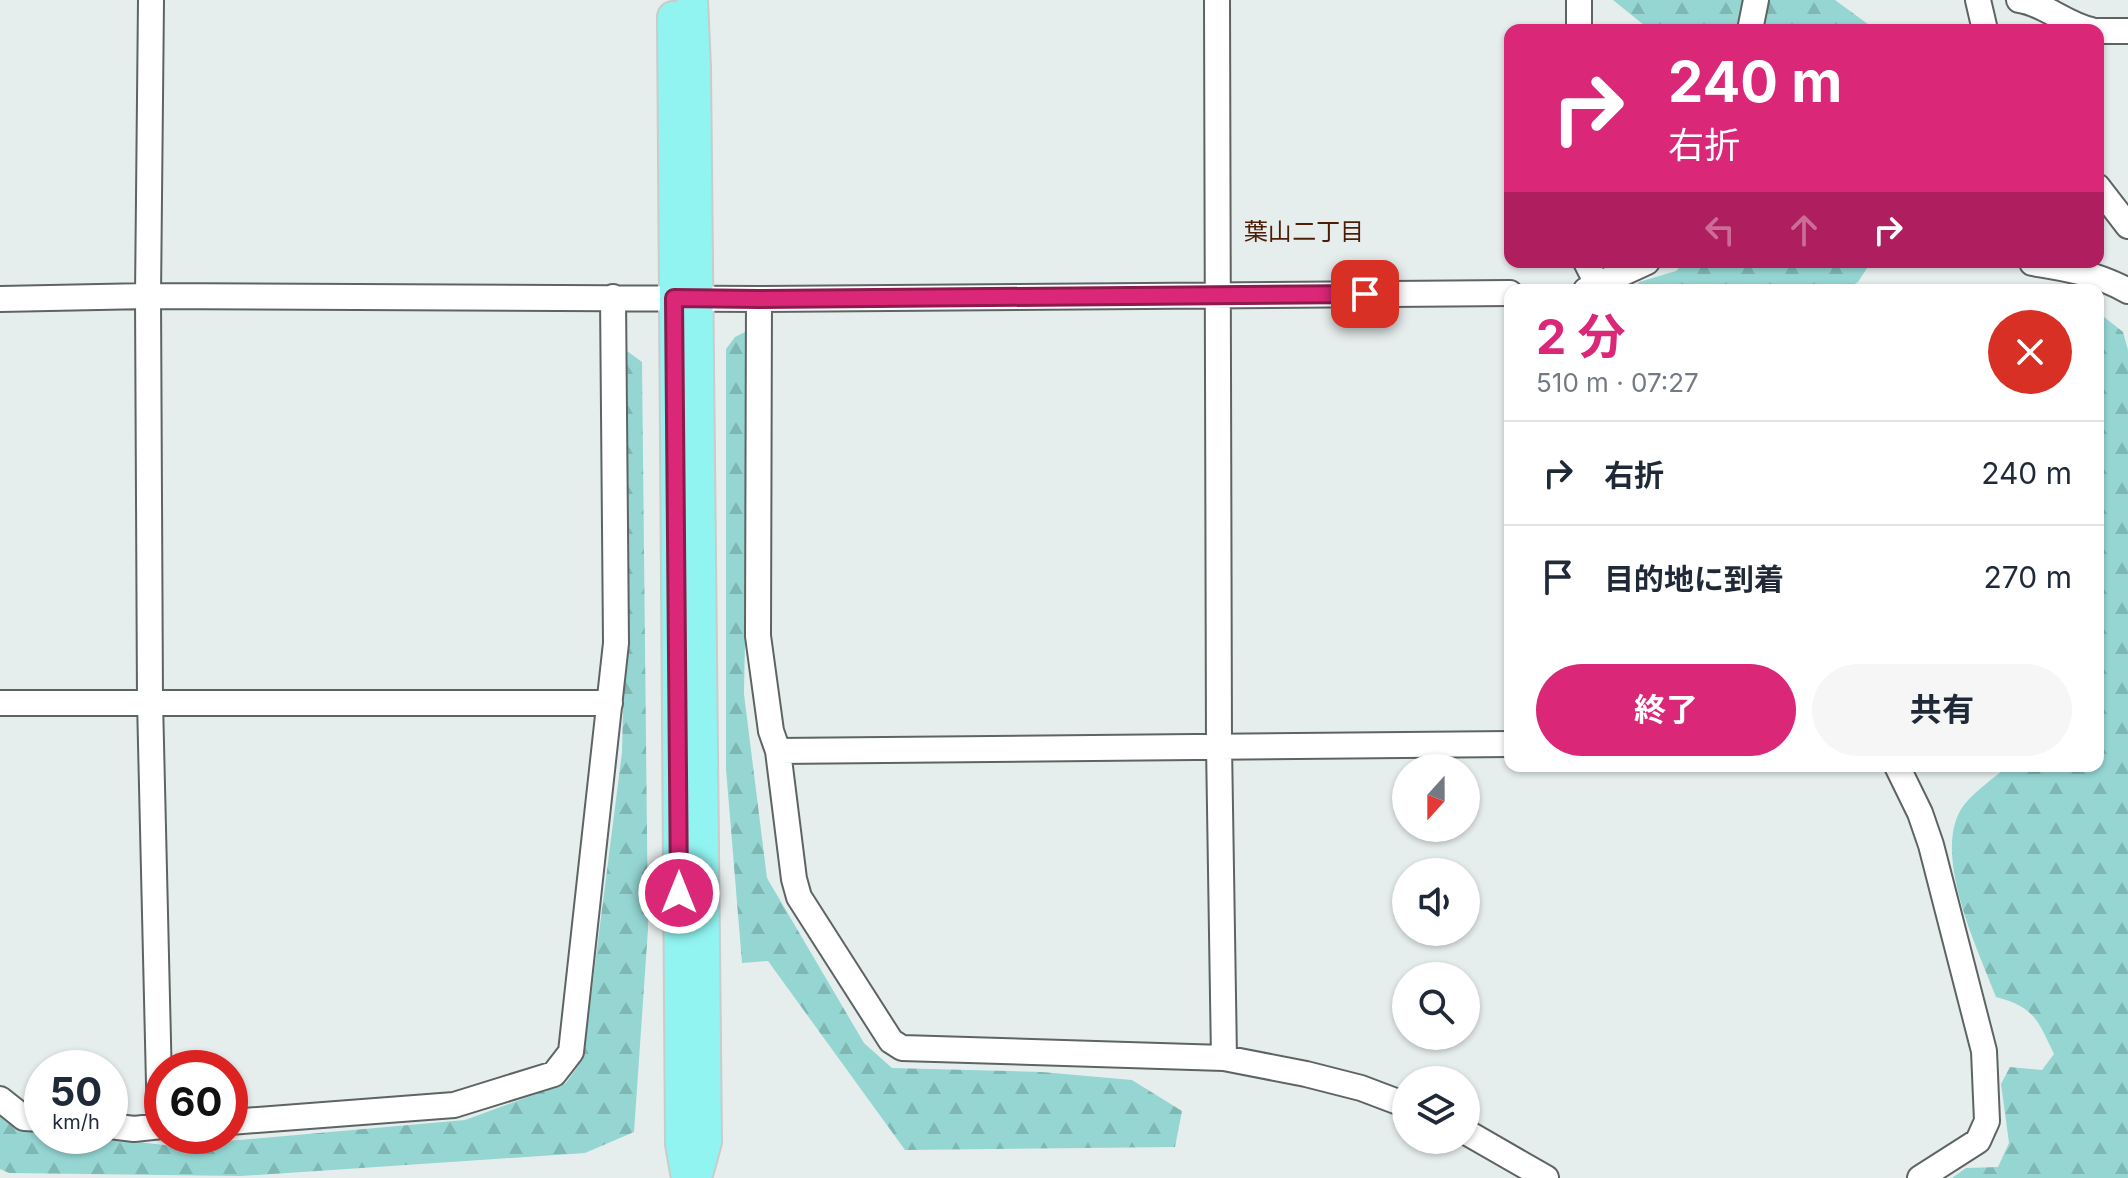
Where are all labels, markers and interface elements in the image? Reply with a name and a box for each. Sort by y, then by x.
text: 240 m [1668,48,1842,116]
icon: right [1536,56,1640,160]
text: 右折 [1668,123,1740,167]
icon: left [1698,208,1742,252]
icon: ahead [1782,208,1826,252]
icon: right [1866,208,1910,252]
district label: 葉山二丁目 [1244,217,1364,246]
pin [1331,260,1399,328]
icon: arrive [1343,272,1387,316]
text: 2 分 [1536,307,1626,366]
button: close [1988,310,2072,394]
text: 510 m · 07:27 [1536,367,1699,398]
icon: right [1536,451,1580,495]
text: 240 m [1981,455,2072,491]
text: 右折 [1604,457,1664,493]
icon: arrive [1536,555,1580,599]
text: 270 m [1984,559,2072,595]
text: 目的地に到着 [1604,561,1784,597]
button: 終了 [1536,664,1796,756]
button: 共有 [1812,664,2072,756]
north arrow [1392,754,1480,842]
map controls [1392,754,1480,1154]
position arrow [637,851,721,935]
button: sound [1392,858,1480,946]
button: search [1392,962,1480,1050]
speed limit sign: 60 [144,1050,248,1154]
button: layers [1392,1066,1480,1154]
text: 50 [50,1067,102,1116]
text: km/h [52,1110,100,1134]

